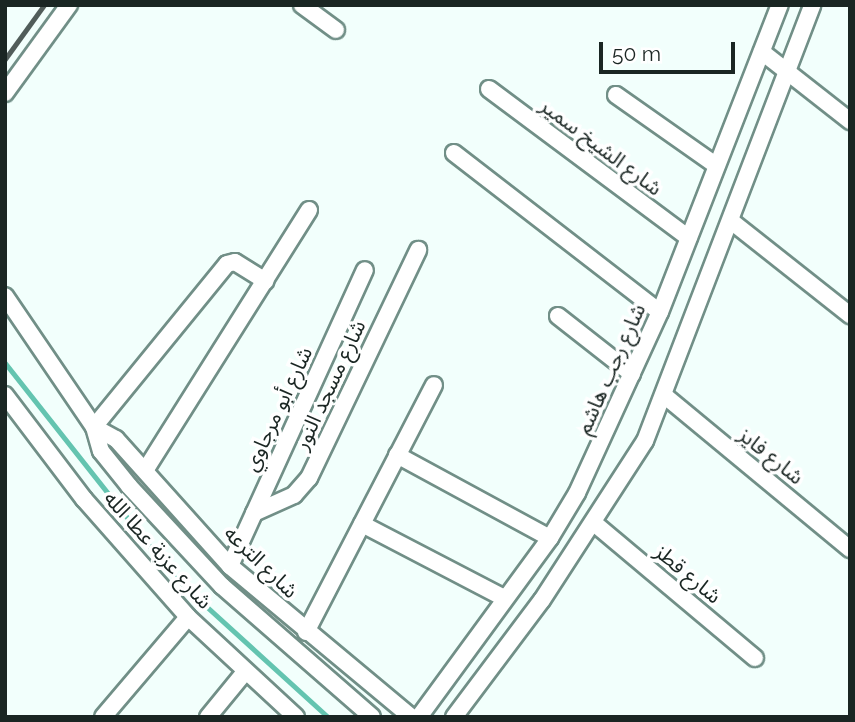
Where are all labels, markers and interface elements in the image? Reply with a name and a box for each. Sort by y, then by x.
scale bar [603,28,740,72]
text: 50 m [612,41,661,66]
street label: شارع الشيخ سمير [535,93,667,201]
street label: شارع رجب هاشم [571,300,651,438]
street label: شارع مسجد النور [289,316,371,454]
street label: شارع أبو مرجاوي [238,343,318,475]
street label: شارع فايز [733,422,809,490]
street label: شارع عزبة عطا الله [99,486,217,614]
street label: شارع الترعه [219,521,303,603]
street label: شارع قطز [650,539,726,609]

